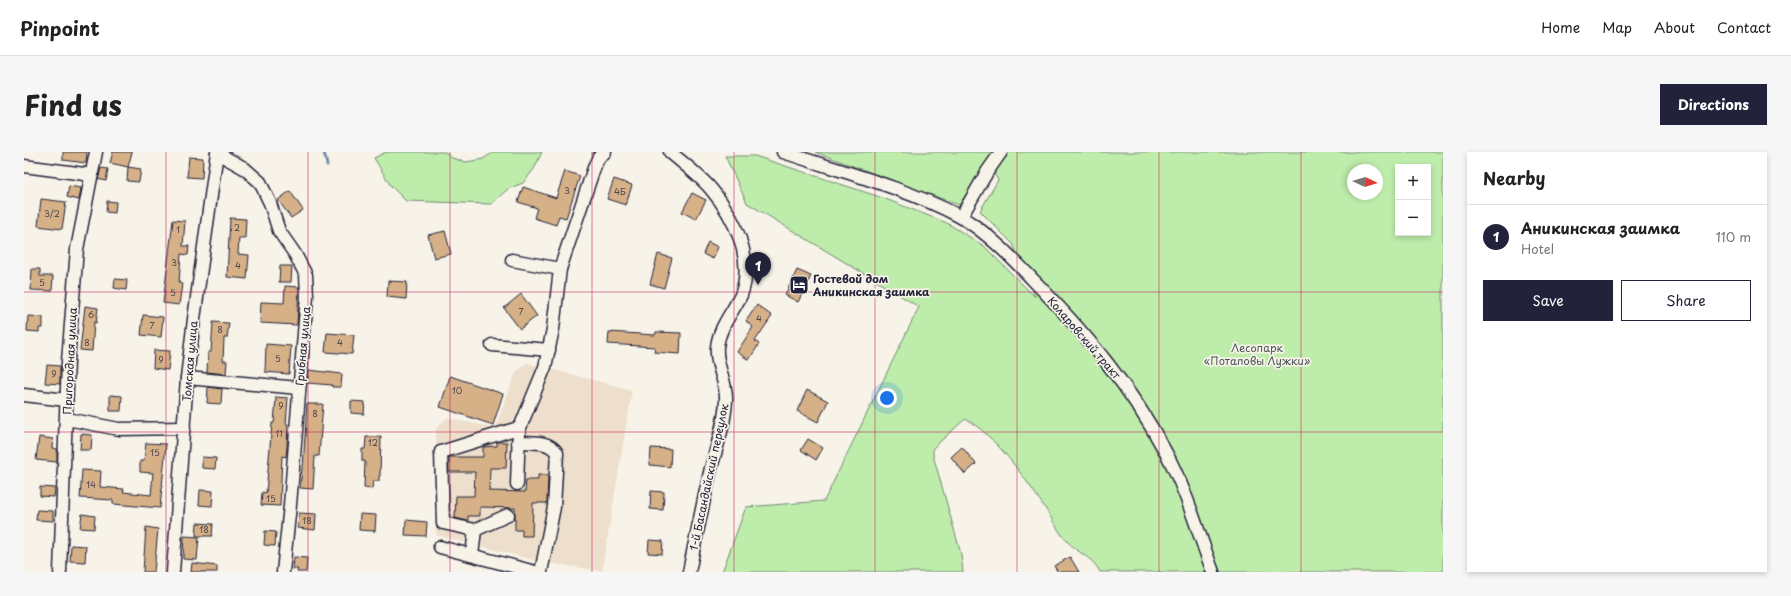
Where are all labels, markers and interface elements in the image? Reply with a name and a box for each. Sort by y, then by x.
text: Pinpoint [20,14,100,42]
text: Home [1541,17,1580,38]
text: Map [1602,17,1632,38]
text: About [1654,17,1695,38]
text: Contact [1717,17,1771,38]
text: Find us [24,83,122,126]
button: Directions [1660,84,1767,125]
north arrow [1347,164,1383,200]
map controls [1395,164,1431,236]
button: + [1395,164,1431,200]
text: Nearby [1483,165,1545,191]
house number: 3 [564,183,570,197]
house number: 4Б [614,184,626,198]
button: − [1395,200,1431,236]
house number: 3/2 [44,206,60,220]
text: Аникинская заимка [1521,216,1680,239]
house number: 2 [234,220,240,234]
house number: 1 [176,222,180,236]
text: 1 [1493,227,1499,246]
text: 110 m [1716,227,1751,246]
text: Hotel [1521,239,1554,258]
pin: 1 [745,252,771,285]
house number: 3 [171,255,177,269]
house number: 4 [235,258,241,272]
place label: Гостевой дом Аникинская заимка [812,270,930,300]
hotel icon: Гостевой дом Аникинская заимка [788,274,810,296]
house number: 5 [39,275,45,289]
button: Save [1483,280,1613,321]
button: Share [1621,280,1751,321]
house number: 5 [170,285,176,299]
street label: Коларовский тракт [1044,293,1126,383]
house number: 7 [518,304,524,318]
street label: Грибная улица [291,306,314,386]
street label: Пригородная улица [58,307,81,415]
house number: 6 [88,307,94,321]
house number: 4 [756,311,762,325]
house number: 7 [149,318,155,332]
street label: Томская улица [178,320,202,402]
house number: 8 [217,322,223,336]
house number: 8 [84,335,90,349]
house number: 4 [337,335,343,349]
park label: Лесопарк «Потаповы Лужки» [1204,339,1310,369]
house number: 5 [275,351,281,365]
house number: 9 [158,352,164,366]
house number: 9 [51,366,57,380]
house number: 10 [452,383,463,397]
your location [877,388,897,408]
house number: 9 [278,398,284,412]
street label: 1-й Басандайский переулок [685,401,733,552]
house number: 8 [312,406,318,420]
house number: 11 [275,426,283,440]
house number: 12 [368,435,378,449]
house number: 15 [150,445,160,459]
house number: 14 [86,477,96,491]
house number: 15 [266,491,276,505]
house number: 18 [302,513,312,527]
house number: 18 [199,522,209,536]

